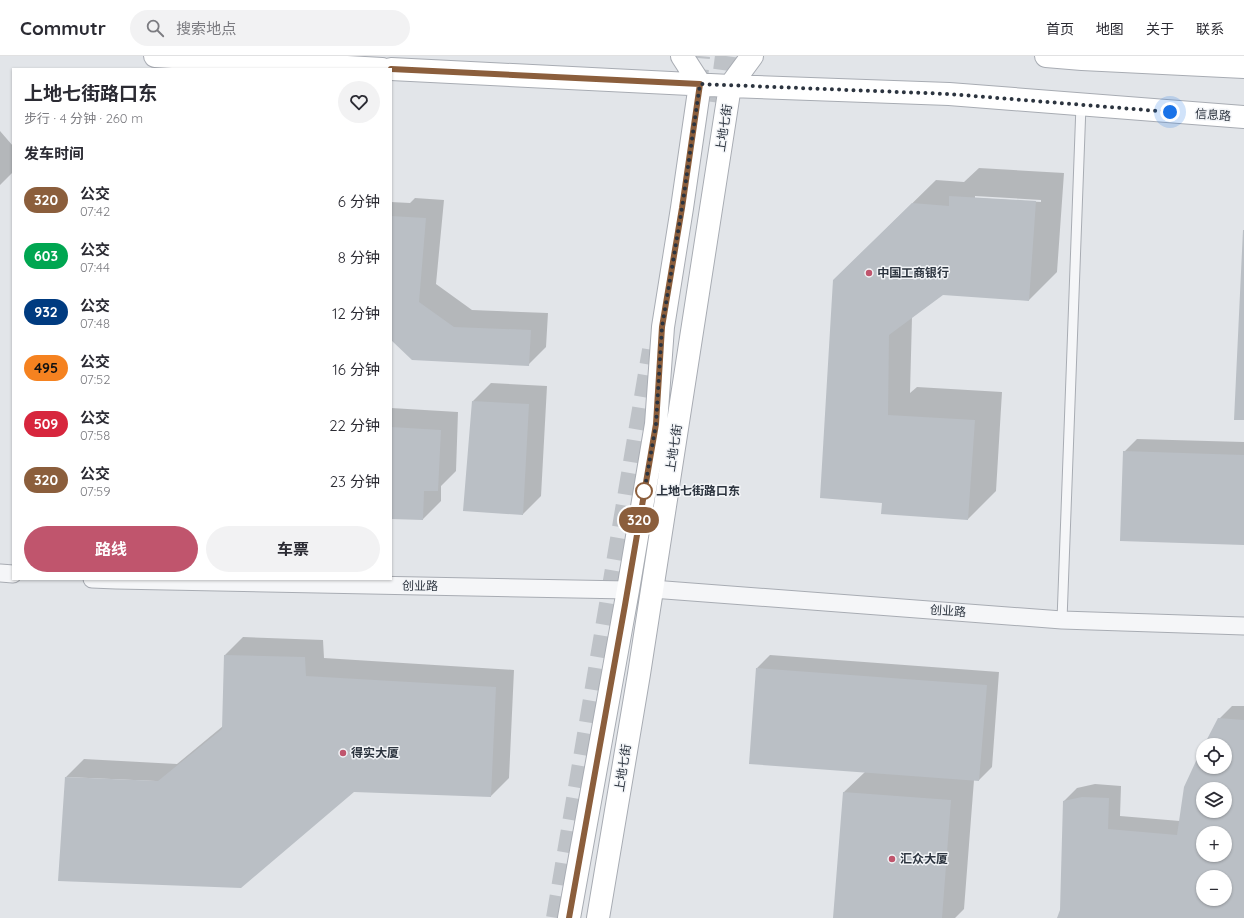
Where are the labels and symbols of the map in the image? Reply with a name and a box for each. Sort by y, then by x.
your location [1160,102,1180,122]
street label: 上地七街 [712,103,735,153]
street label: 信息路 [1195,106,1232,123]
place label: 中国工商银行 [877,265,949,280]
marker: 中国工商银行 [864,268,874,278]
street label: 上地七街 [662,423,685,473]
marker: 上地七街路口东 [635,482,653,500]
place label: 上地七街路口东 [656,483,740,498]
line badge: 320 [616,507,662,533]
street label: 创业路 [402,578,438,593]
street label: 创业路 [930,602,967,619]
street label: 上地七街 [611,743,634,793]
place label: 得实大厦 [351,745,399,760]
marker: 得实大厦 [338,748,348,758]
place label: 汇众大厦 [900,851,948,866]
marker: 汇众大厦 [887,854,897,864]

